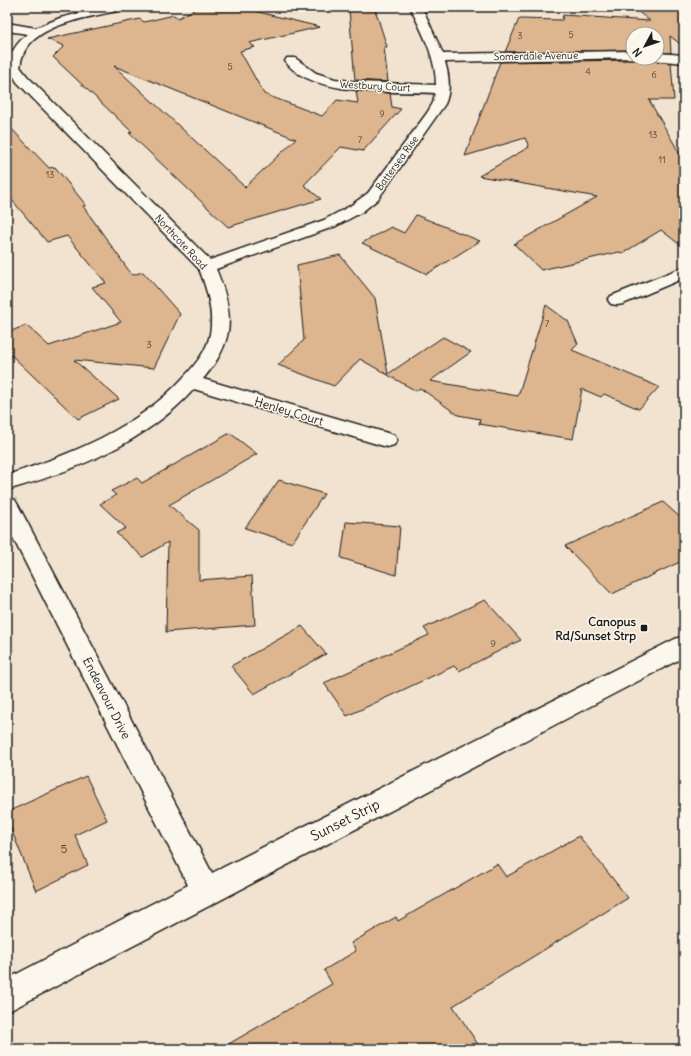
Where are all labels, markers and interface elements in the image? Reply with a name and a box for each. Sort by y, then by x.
north arrow [625,26,665,66]
house number: 5 [568,29,574,40]
house number: 3 [517,30,523,41]
text: N [630,45,645,60]
street label: Somerdale Avenue [494,49,578,63]
house number: 5 [227,61,233,72]
house number: 4 [585,66,591,77]
house number: 6 [651,69,657,80]
street label: Westbury Court [339,78,411,94]
house number: 9 [379,108,385,119]
house number: 13 [649,129,657,140]
street label: Battersea Rise [373,133,421,193]
house number: 7 [358,134,363,145]
house number: 11 [658,154,666,165]
house number: 13 [46,169,54,180]
street label: Northcote Road [152,212,210,272]
house number: 7 [545,317,550,330]
house number: 3 [146,338,152,351]
street label: Henley Court [253,393,325,429]
place label: Canopus Rd/Sunset Strp [555,614,637,644]
marker: Canopus Rd/Sunset Strp [639,623,649,633]
house number: 9 [490,637,496,650]
street label: Endeavour Drive [80,655,134,741]
street label: Sunset Strip [307,795,383,845]
house number: 5 [61,841,68,856]

